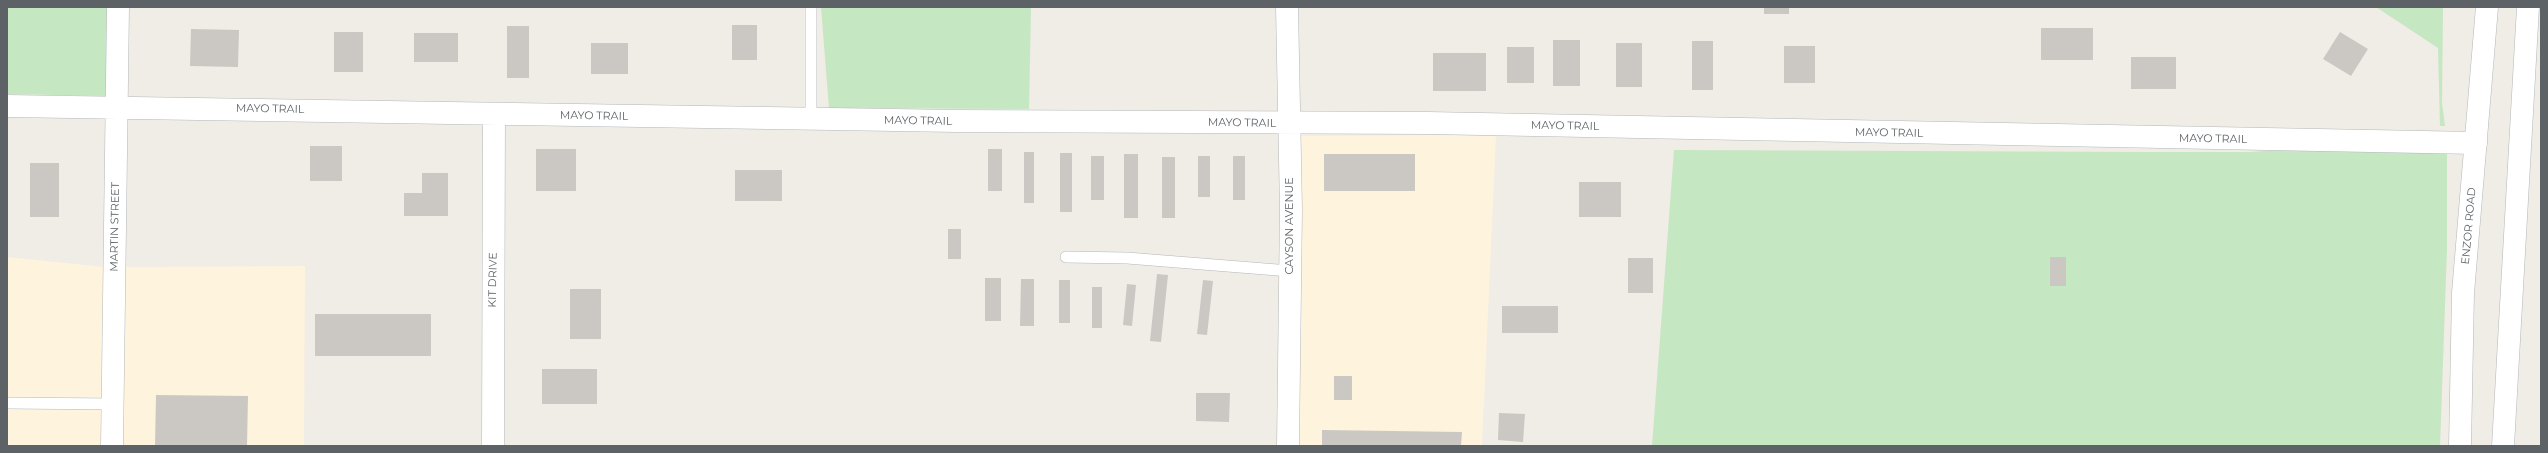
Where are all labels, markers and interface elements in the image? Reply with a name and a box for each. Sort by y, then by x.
street label: MAYO TRAIL [236,102,304,116]
street label: MAYO TRAIL [560,109,628,123]
street label: MAYO TRAIL [884,114,952,128]
street label: MAYO TRAIL [1208,116,1276,130]
street label: MAYO TRAIL [1531,119,1599,133]
street label: MAYO TRAIL [1855,126,1923,140]
street label: MAYO TRAIL [2179,132,2247,146]
street label: CAYSON AVENUE [1283,178,1297,274]
street label: MARTIN STREET [108,182,122,272]
street label: ENZOR ROAD [2459,187,2479,265]
street label: KIT DRIVE [486,252,500,308]

